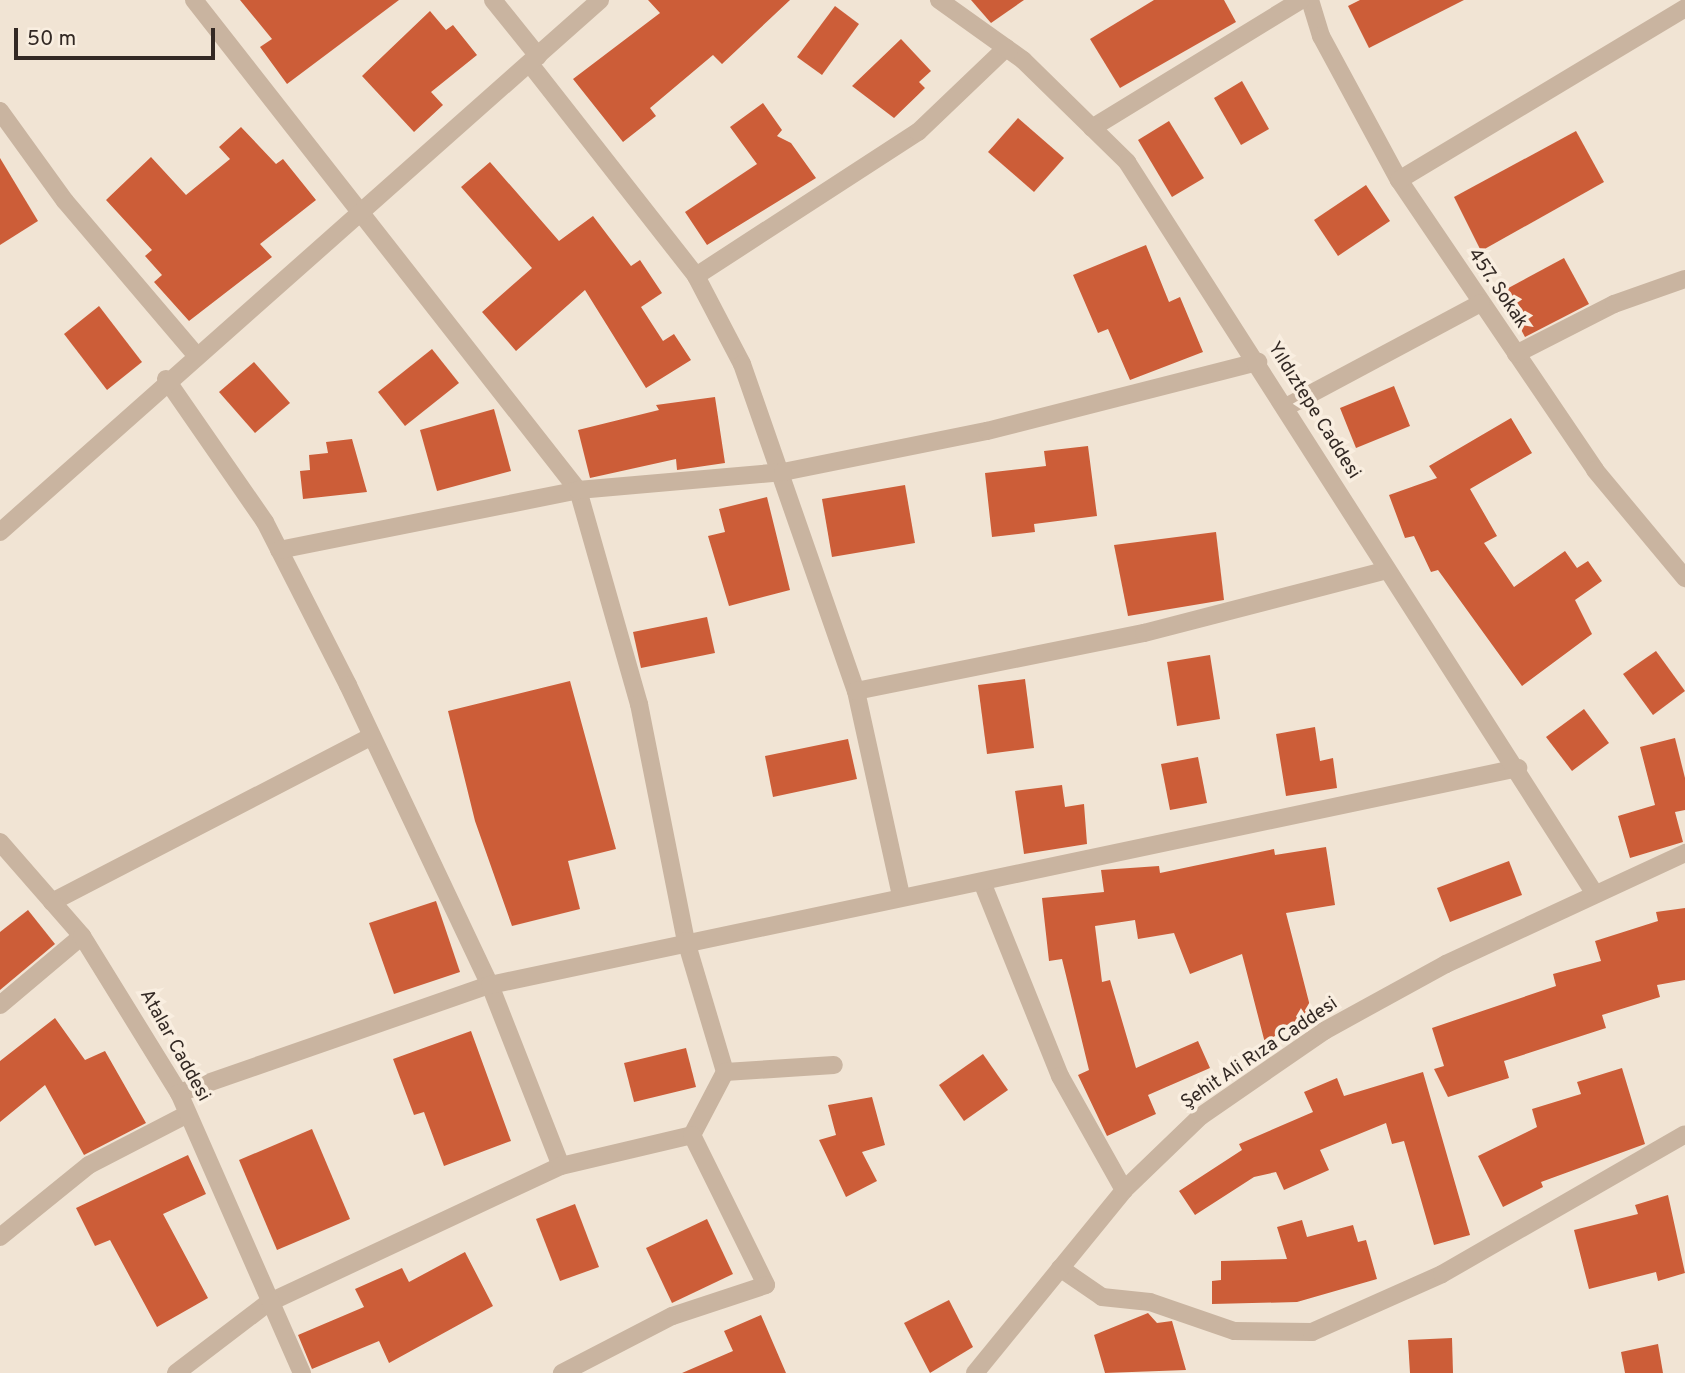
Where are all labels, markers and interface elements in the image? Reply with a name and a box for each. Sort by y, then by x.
scale bar [18,14,219,58]
text: 50 m [27,26,76,53]
street label: 457. Sokak [1462,245,1532,333]
street label: Yıldıztepe Caddesi [1262,338,1364,484]
street label: Atalar Caddesi [134,986,214,1106]
street label: Şehit Ali Rıza Caddesi [1177,993,1343,1115]

